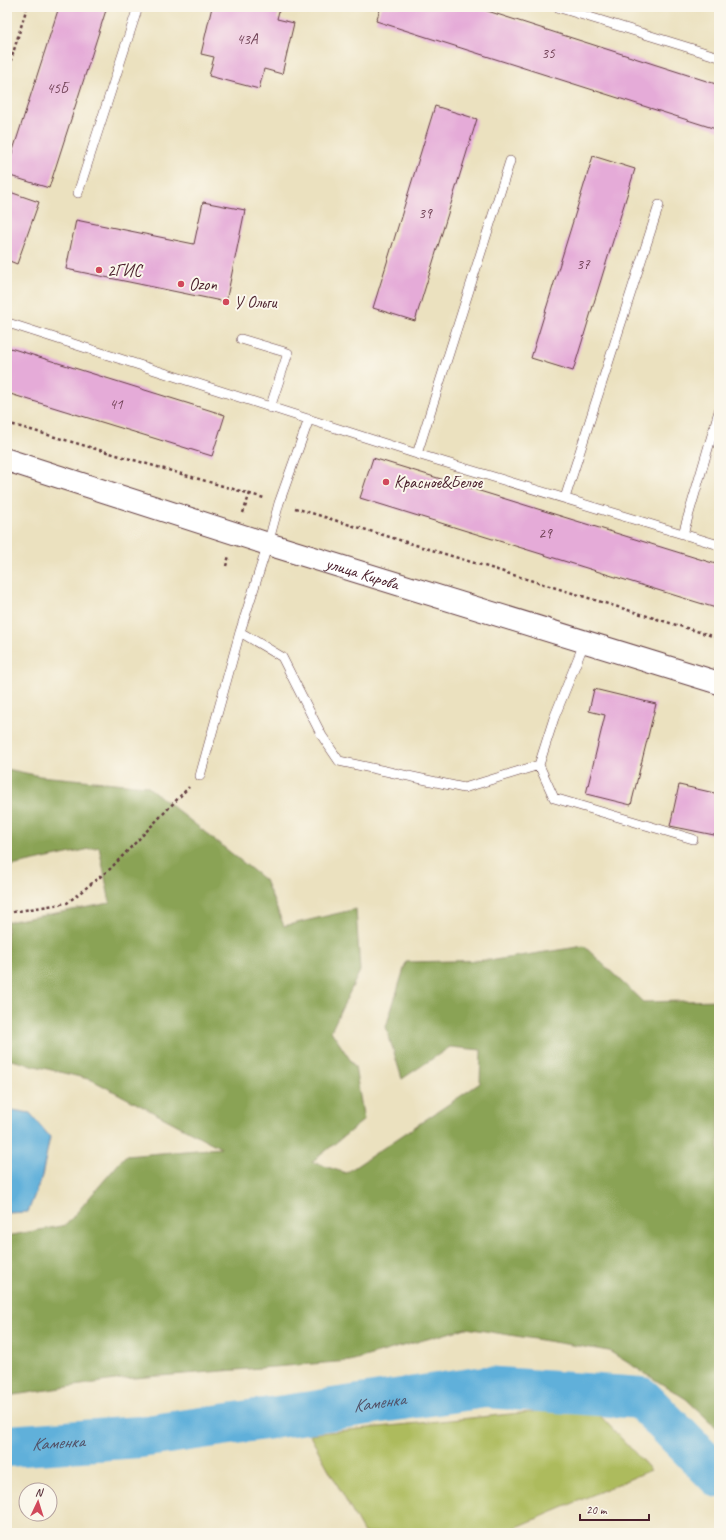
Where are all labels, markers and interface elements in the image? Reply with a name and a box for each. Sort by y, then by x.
house number: 43А [236,30,259,49]
house number: 35 [541,44,556,63]
house number: 45Б [46,79,70,98]
house number: 39 [418,204,433,223]
house number: 37 [576,255,591,274]
place label: 2ГИС [107,260,144,281]
marker: 2ГИС [94,265,104,275]
place label: Ozon [189,274,217,295]
marker: Ozon [176,279,186,289]
place label: У Ольги [234,292,278,313]
marker: У Ольги [221,297,231,307]
house number: 41 [109,395,124,414]
place label: Красное&Белое [394,472,483,493]
marker: Красное&Белое [381,477,391,487]
house number: 29 [538,524,553,543]
street label: улица Кирова [322,552,403,595]
water label: Каменка [352,1387,409,1417]
water label: Каменка [31,1430,87,1455]
north arrow [18,1482,58,1522]
text: N [35,1485,45,1499]
scale bar [580,1496,649,1522]
text: 20 m [586,1502,608,1518]

